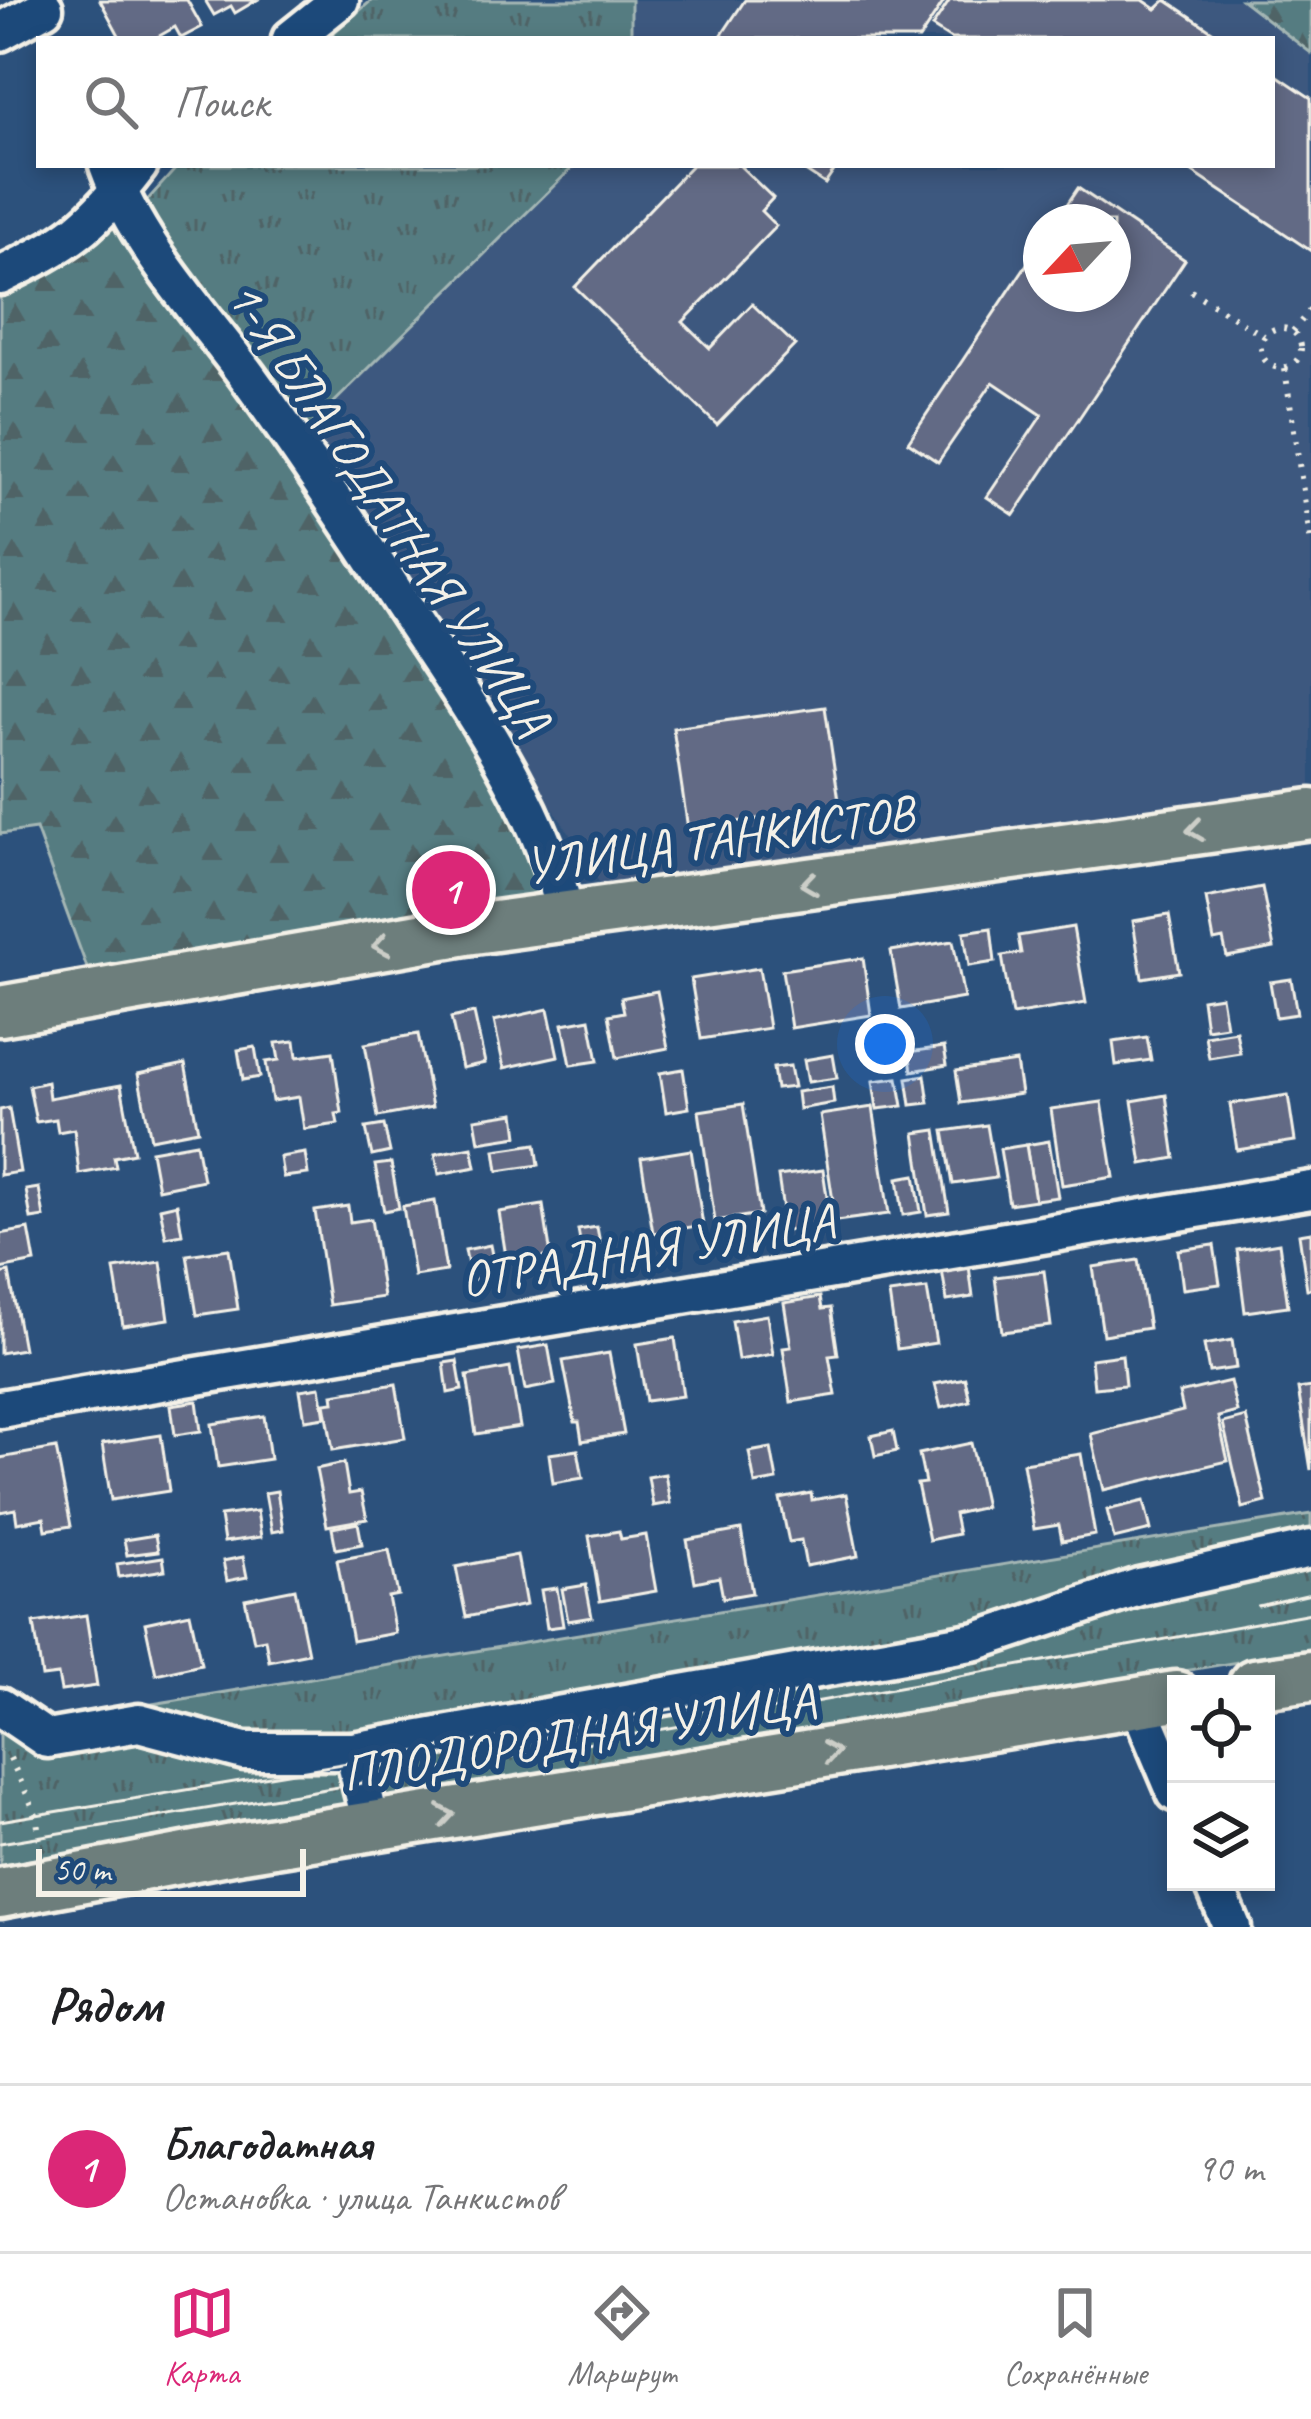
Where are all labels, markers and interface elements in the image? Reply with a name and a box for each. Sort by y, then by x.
search box [36,36,1275,168]
icon: search [78,69,144,135]
text: Поиск [174,74,269,131]
north arrow [1023,204,1131,312]
street label: 1-Я БЛАГОДАТНАЯ УЛИЦА [213,268,566,748]
street label: УЛИЦА ТАНКИСТОВ [520,779,922,898]
one-way arrow [1185,816,1205,842]
pin: 1 [412,845,490,935]
one-way arrow [799,870,819,896]
one-way arrow [371,931,391,957]
your location [855,1014,915,1074]
street label: ОТРАДНАЯ УЛИЦА [456,1189,841,1311]
street label: ПЛОДОРОДНАЯ УЛИЦА [337,1667,820,1805]
map controls [1167,1675,1275,1891]
button: locate [1167,1675,1275,1783]
one-way arrow [821,1741,841,1766]
button: layers [1167,1783,1275,1891]
one-way arrow [436,1803,456,1828]
scale bar [36,1843,306,1896]
text: 50 m [54,1849,110,1891]
text: Рядом [48,1973,162,2037]
text: Благодатная [162,2116,372,2173]
text: 1 [78,2144,96,2193]
text: 90 m [1197,2144,1263,2193]
text: Остановка · улица Танкистов [162,2173,559,2222]
tab: Карта [164,2280,239,2394]
tab: Маршрут [567,2280,676,2394]
tab: Сохранённые [1004,2280,1147,2394]

